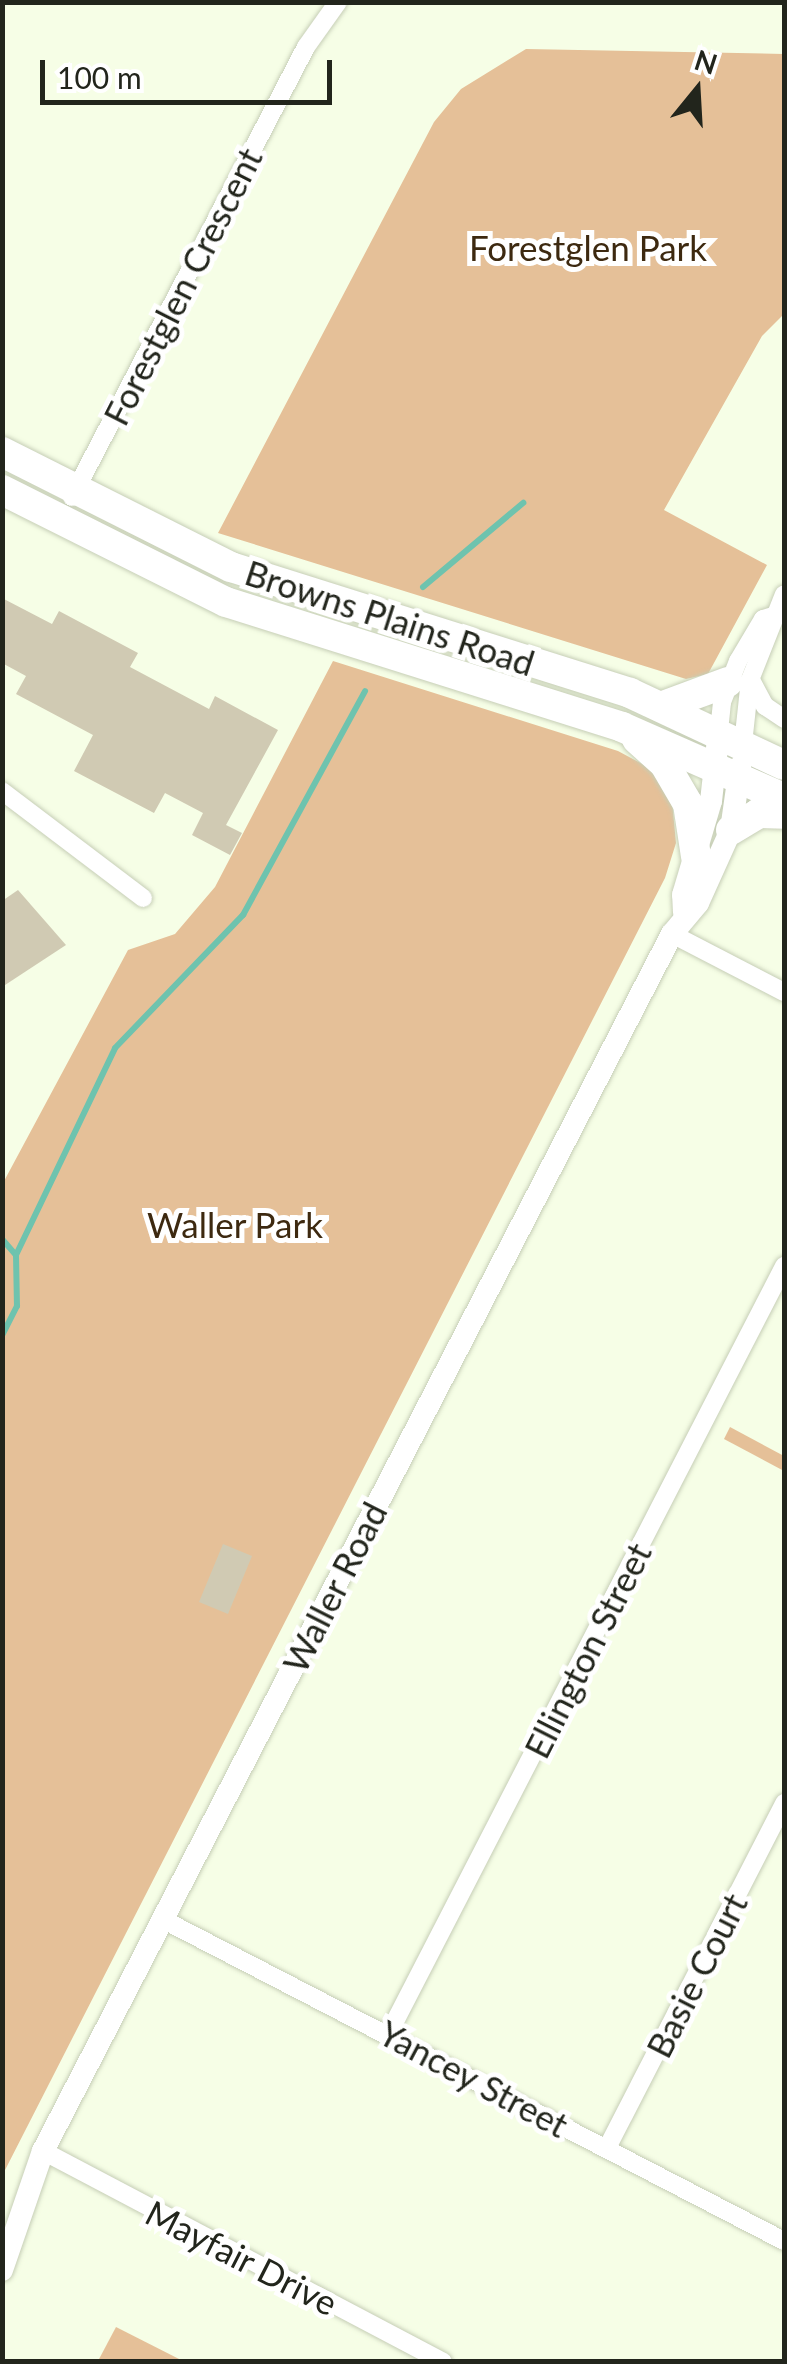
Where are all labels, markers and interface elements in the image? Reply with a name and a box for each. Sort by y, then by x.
scale bar [45,40,338,102]
north arrow [647,40,747,140]
text: N [691,42,722,81]
text: 100 m [57,59,142,95]
street label: Forestglen Crescent [94,140,270,432]
park label: Forestglen Park [469,226,707,268]
street label: Browns Plains Road [240,550,540,684]
park label: Waller Park [147,1203,323,1245]
street label: Waller Road [273,1495,395,1679]
street label: Ellington Street [515,1535,659,1765]
street label: Basie Court [637,1886,755,2064]
street label: Yancey Street [372,2011,576,2145]
street label: Mayfair Drive [139,2191,345,2323]

